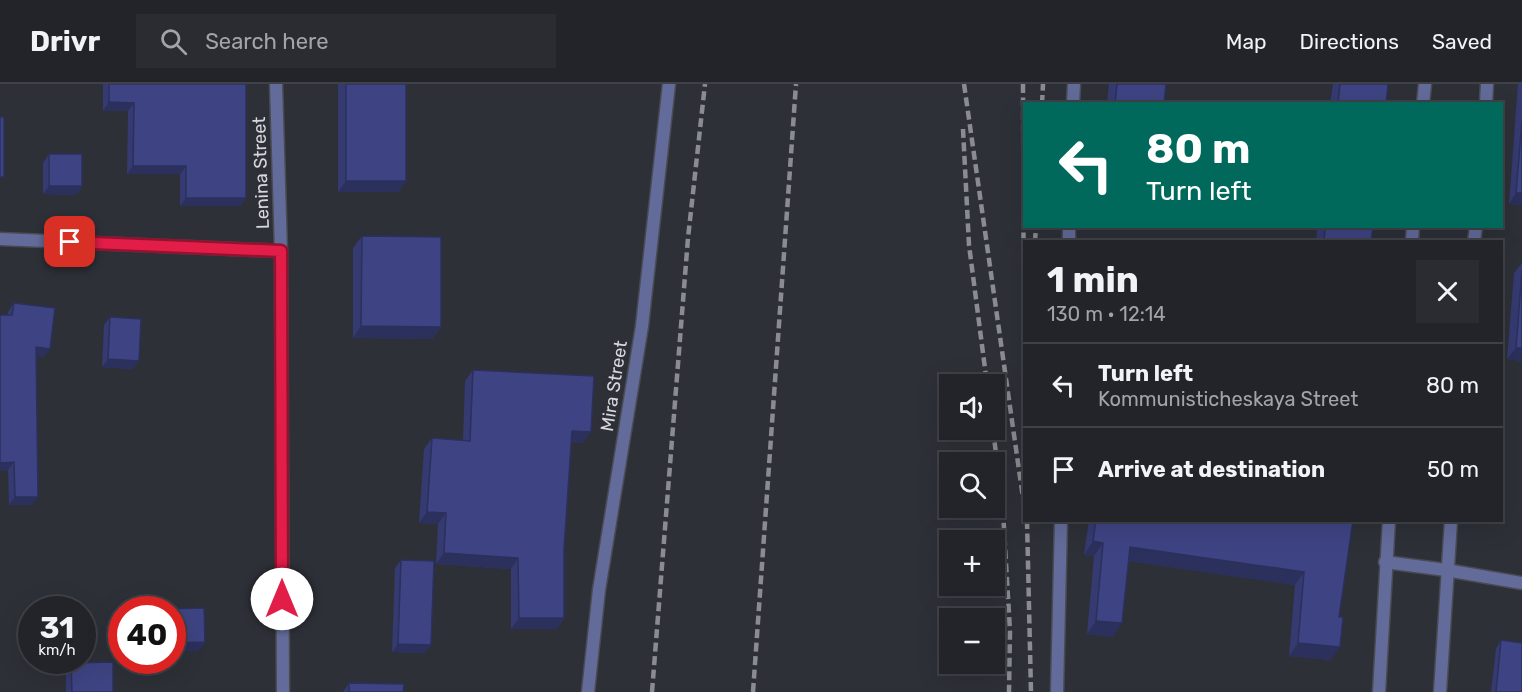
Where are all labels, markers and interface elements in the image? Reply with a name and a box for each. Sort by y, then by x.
search box [136,14,556,68]
text: Drivr [30,25,100,58]
icon: search [157,25,190,58]
text: Search here [205,28,329,55]
text: Map [1226,29,1267,54]
text: Directions [1300,29,1399,54]
text: Saved [1432,29,1492,54]
street label: Lenina Street [248,116,274,230]
text: 80 m [1146,124,1250,174]
icon: left [1047,126,1125,204]
text: Turn left [1146,175,1251,207]
pin [44,216,95,267]
icon: arrive [53,225,86,258]
text: 1 min [1047,258,1139,301]
button: close [1416,260,1479,323]
text: 130 m · 12:14 [1047,302,1166,326]
street label: Mira Street [596,339,632,433]
text: Turn left [1098,360,1193,387]
icon: left [1047,369,1080,402]
text: 80 m [1426,372,1479,399]
map controls [939,374,1005,674]
button: sound [939,374,1005,440]
text: Kommunisticheskaya Street [1098,387,1358,411]
button: search [939,452,1005,518]
icon: arrive [1047,453,1080,486]
text: Arrive at destination [1098,456,1325,483]
text: 50 m [1427,456,1479,483]
button: + [939,530,1005,596]
position arrow [250,567,314,631]
speed limit sign: 40 [108,596,186,674]
button: − [939,608,1005,674]
text: 31 [40,610,74,646]
text: km/h [38,641,76,659]

